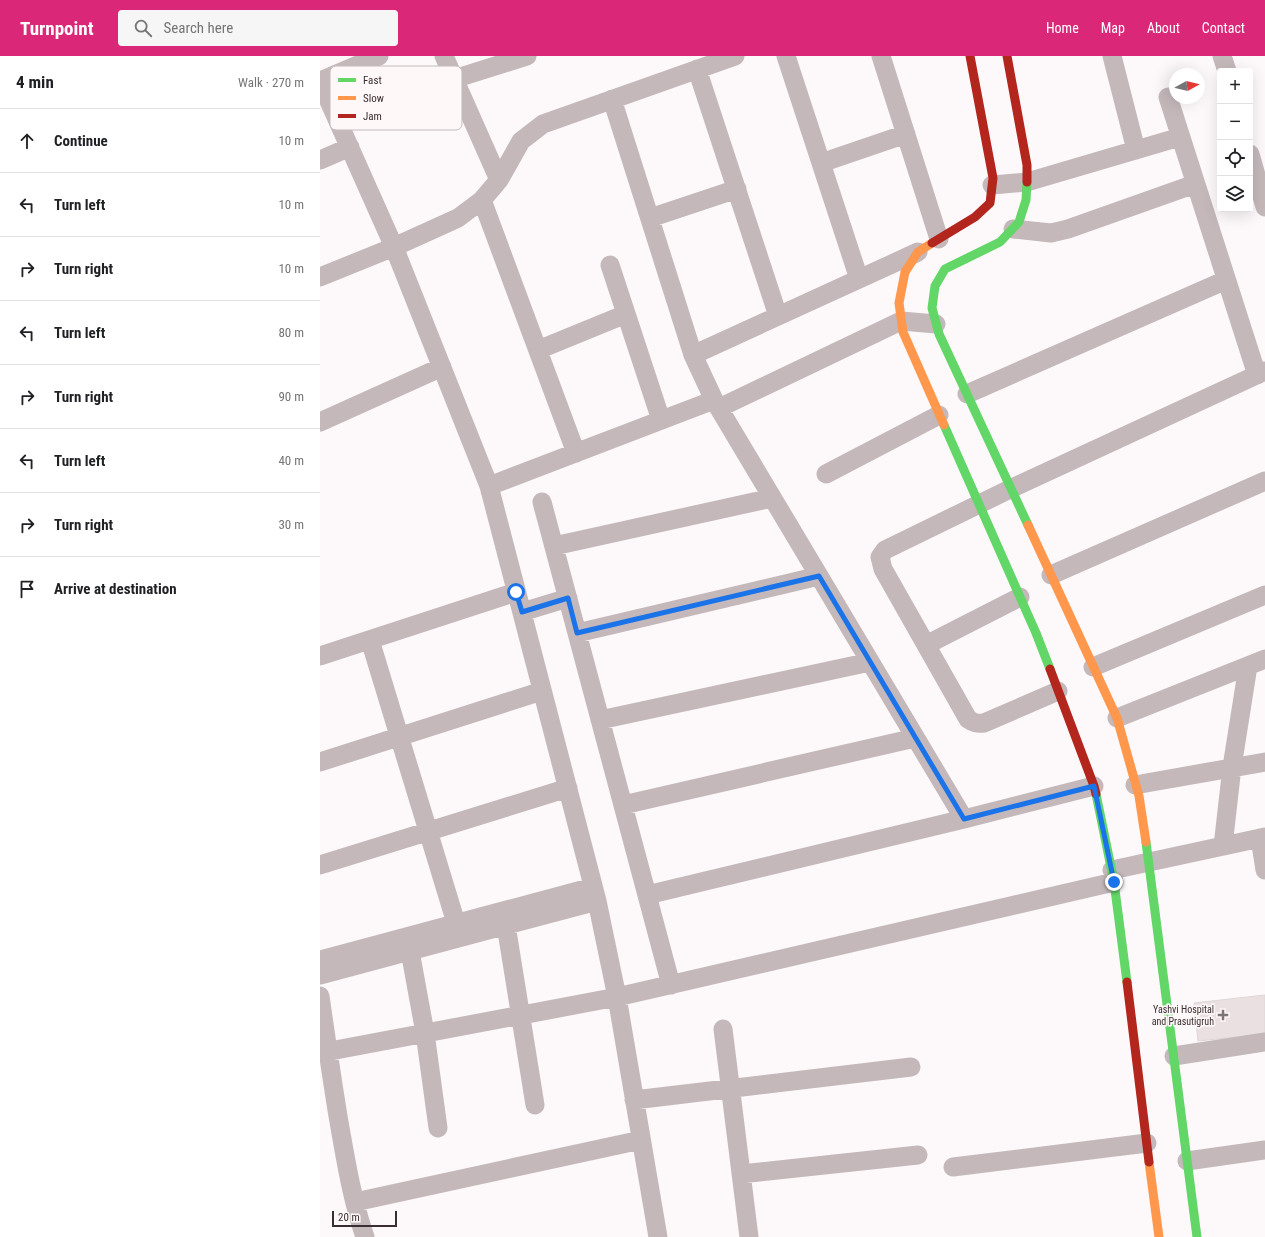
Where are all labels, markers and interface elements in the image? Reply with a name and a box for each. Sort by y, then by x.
search box [118,10,398,46]
text: Turnpoint [20,17,94,40]
icon: search [132,17,154,39]
text: Search here [164,19,233,37]
text: Home [1046,20,1079,36]
text: Map [1101,20,1125,36]
text: About [1147,20,1180,36]
text: Contact [1202,20,1245,36]
legend [330,66,462,130]
north arrow [1169,68,1205,104]
map controls [1217,68,1253,212]
button: + [1217,68,1253,104]
text: 4 min [16,72,54,92]
text: Fast [363,74,382,87]
text: Walk · 270 m [238,75,304,90]
text: Slow [363,92,384,105]
button: − [1217,104,1253,140]
text: Jam [363,110,382,123]
icon: ahead [16,130,38,152]
text: Continue [54,132,108,150]
text: 10 m [278,133,304,148]
button: locate [1217,140,1253,176]
button: layers [1217,176,1253,212]
icon: left [16,194,38,216]
text: Turn left [54,196,105,214]
text: 10 m [278,197,304,212]
icon: right [16,258,38,280]
text: Turn right [54,260,113,278]
text: 10 m [278,261,304,276]
icon: left [16,322,38,344]
text: Turn left [54,324,105,342]
text: 80 m [278,325,304,340]
icon: right [16,386,38,408]
text: Turn right [54,388,113,406]
text: 90 m [278,389,304,404]
icon: left [16,450,38,472]
text: Turn left [54,452,105,470]
text: 40 m [278,453,304,468]
icon: right [16,514,38,536]
text: Turn right [54,516,113,534]
text: 30 m [278,517,304,532]
icon: arrive [16,578,38,600]
text: Arrive at destination [54,580,177,598]
route start [507,583,525,601]
route end [1105,873,1123,891]
place label: Yashvi Hospital and Prasutigruh [1152,1004,1214,1027]
marker: Yashvi Hospital and Prasutigruh [1217,1009,1229,1021]
scale bar [332,1209,397,1228]
text: 20 m [338,1211,360,1224]

